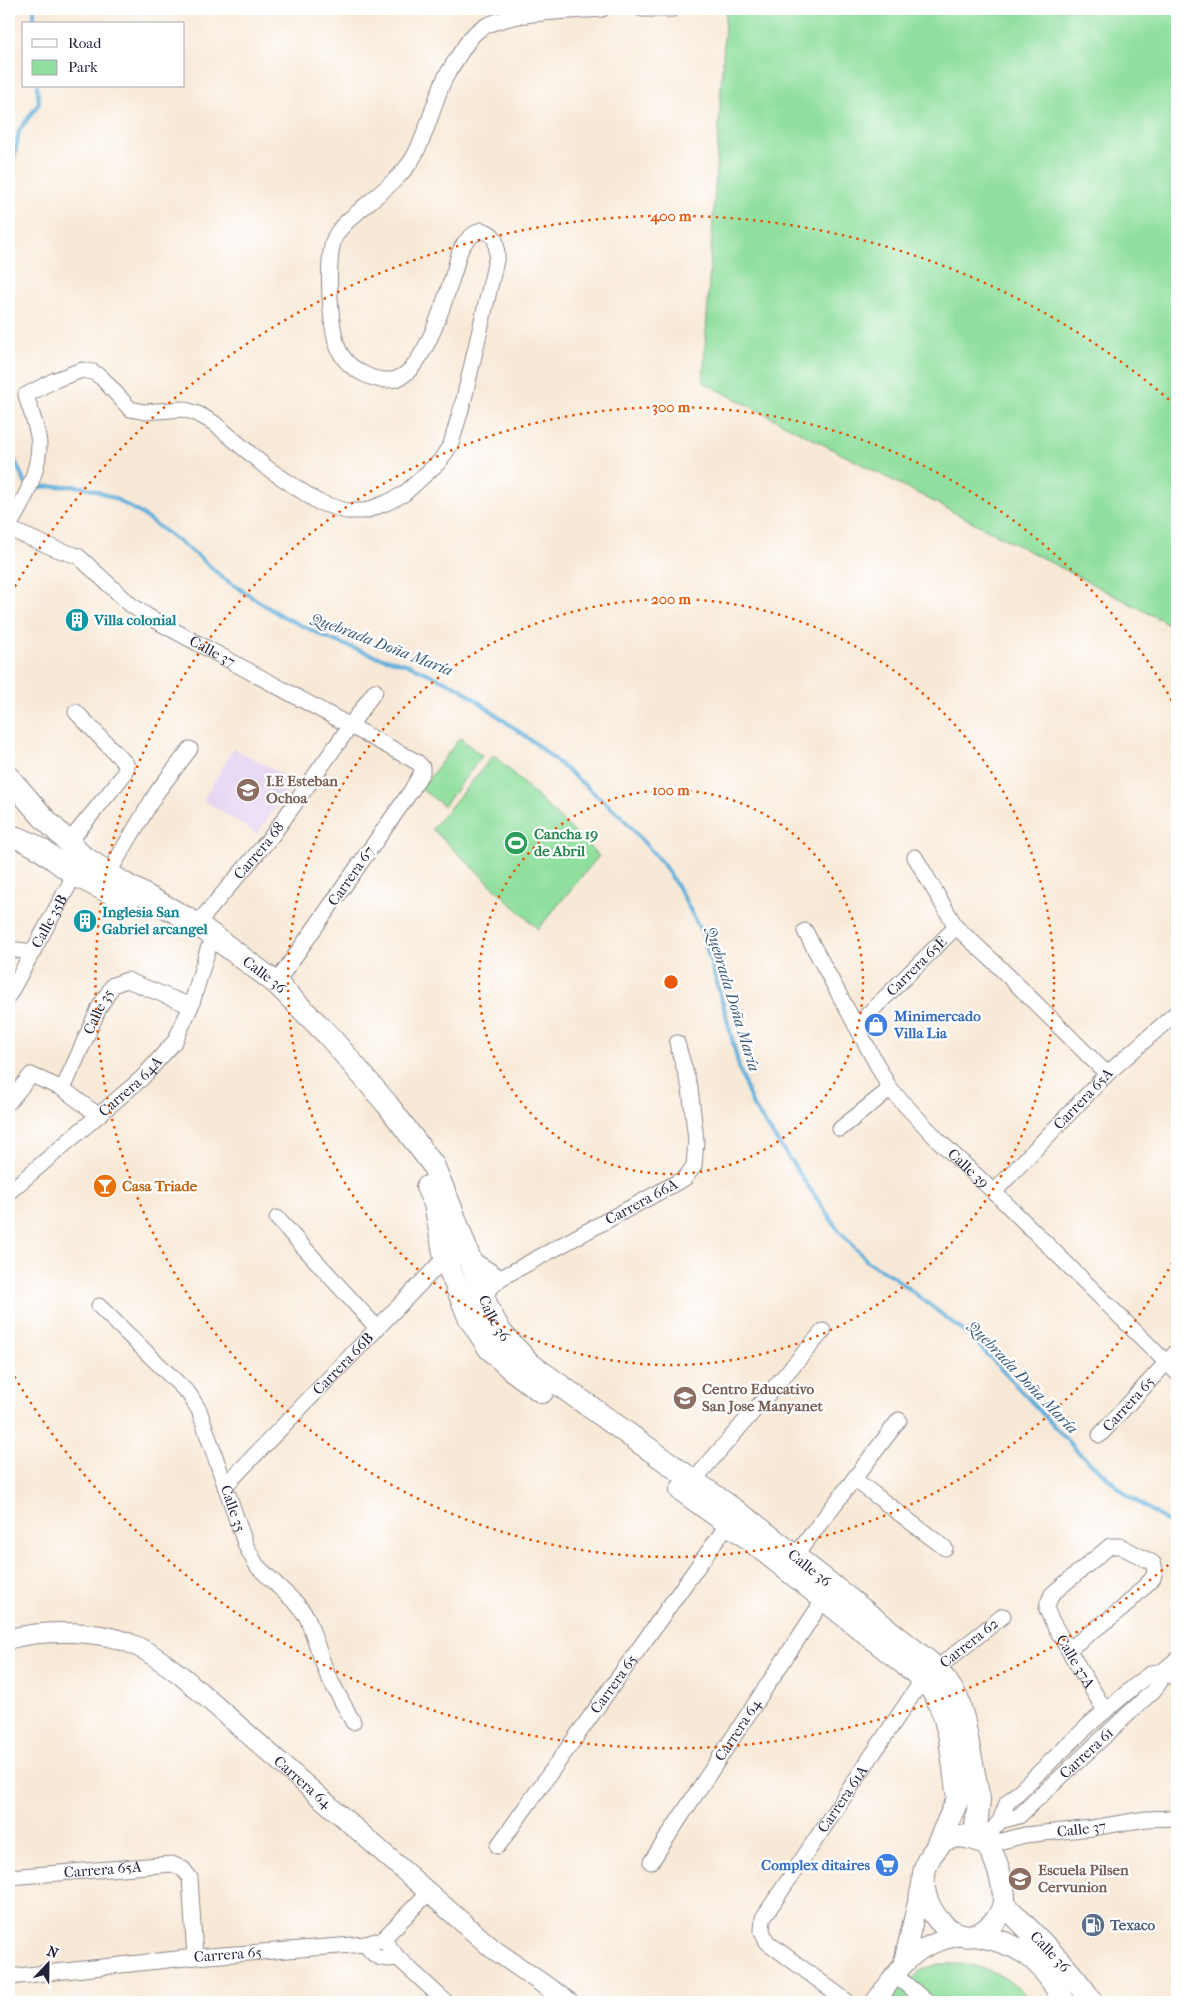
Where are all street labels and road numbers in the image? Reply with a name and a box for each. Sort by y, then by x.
street label: Calle 37 [186,632,238,671]
street label: Carrera 68 [230,818,288,883]
street label: Carrera 67 [324,843,378,909]
street label: Calle 35B [27,891,71,951]
street label: Carrera 65E [883,933,950,1000]
street label: Calle 36 [239,952,291,998]
street label: Calle 35 [79,986,117,1037]
street label: Carrera 64A [95,1052,166,1120]
street label: Carrera 65A [1050,1064,1117,1133]
street label: Calle 39 [944,1145,993,1192]
street label: Carrera 66A [602,1175,681,1229]
street label: Calle 36 [475,1293,514,1346]
street label: Carrera 66B [309,1329,377,1399]
street label: Carrera 65 [1099,1373,1158,1435]
street label: Calle 35 [217,1483,249,1534]
street label: Calle 36 [784,1545,836,1591]
street label: Carrera 62 [936,1614,1002,1672]
street label: Calle 37A [1053,1632,1099,1692]
street label: Carrera 65 [586,1651,641,1717]
street label: Carrera 64 [711,1695,765,1764]
street label: Carrera 61 [1056,1724,1117,1782]
street label: Carrera 64 [270,1752,336,1813]
street label: Carrera 61A [814,1762,872,1836]
street label: Calle 37 [1056,1817,1107,1841]
street label: Carrera 65A [63,1857,143,1882]
street label: Calle 36 [1026,1927,1075,1977]
street label: Carrera 65 [193,1943,263,1966]

